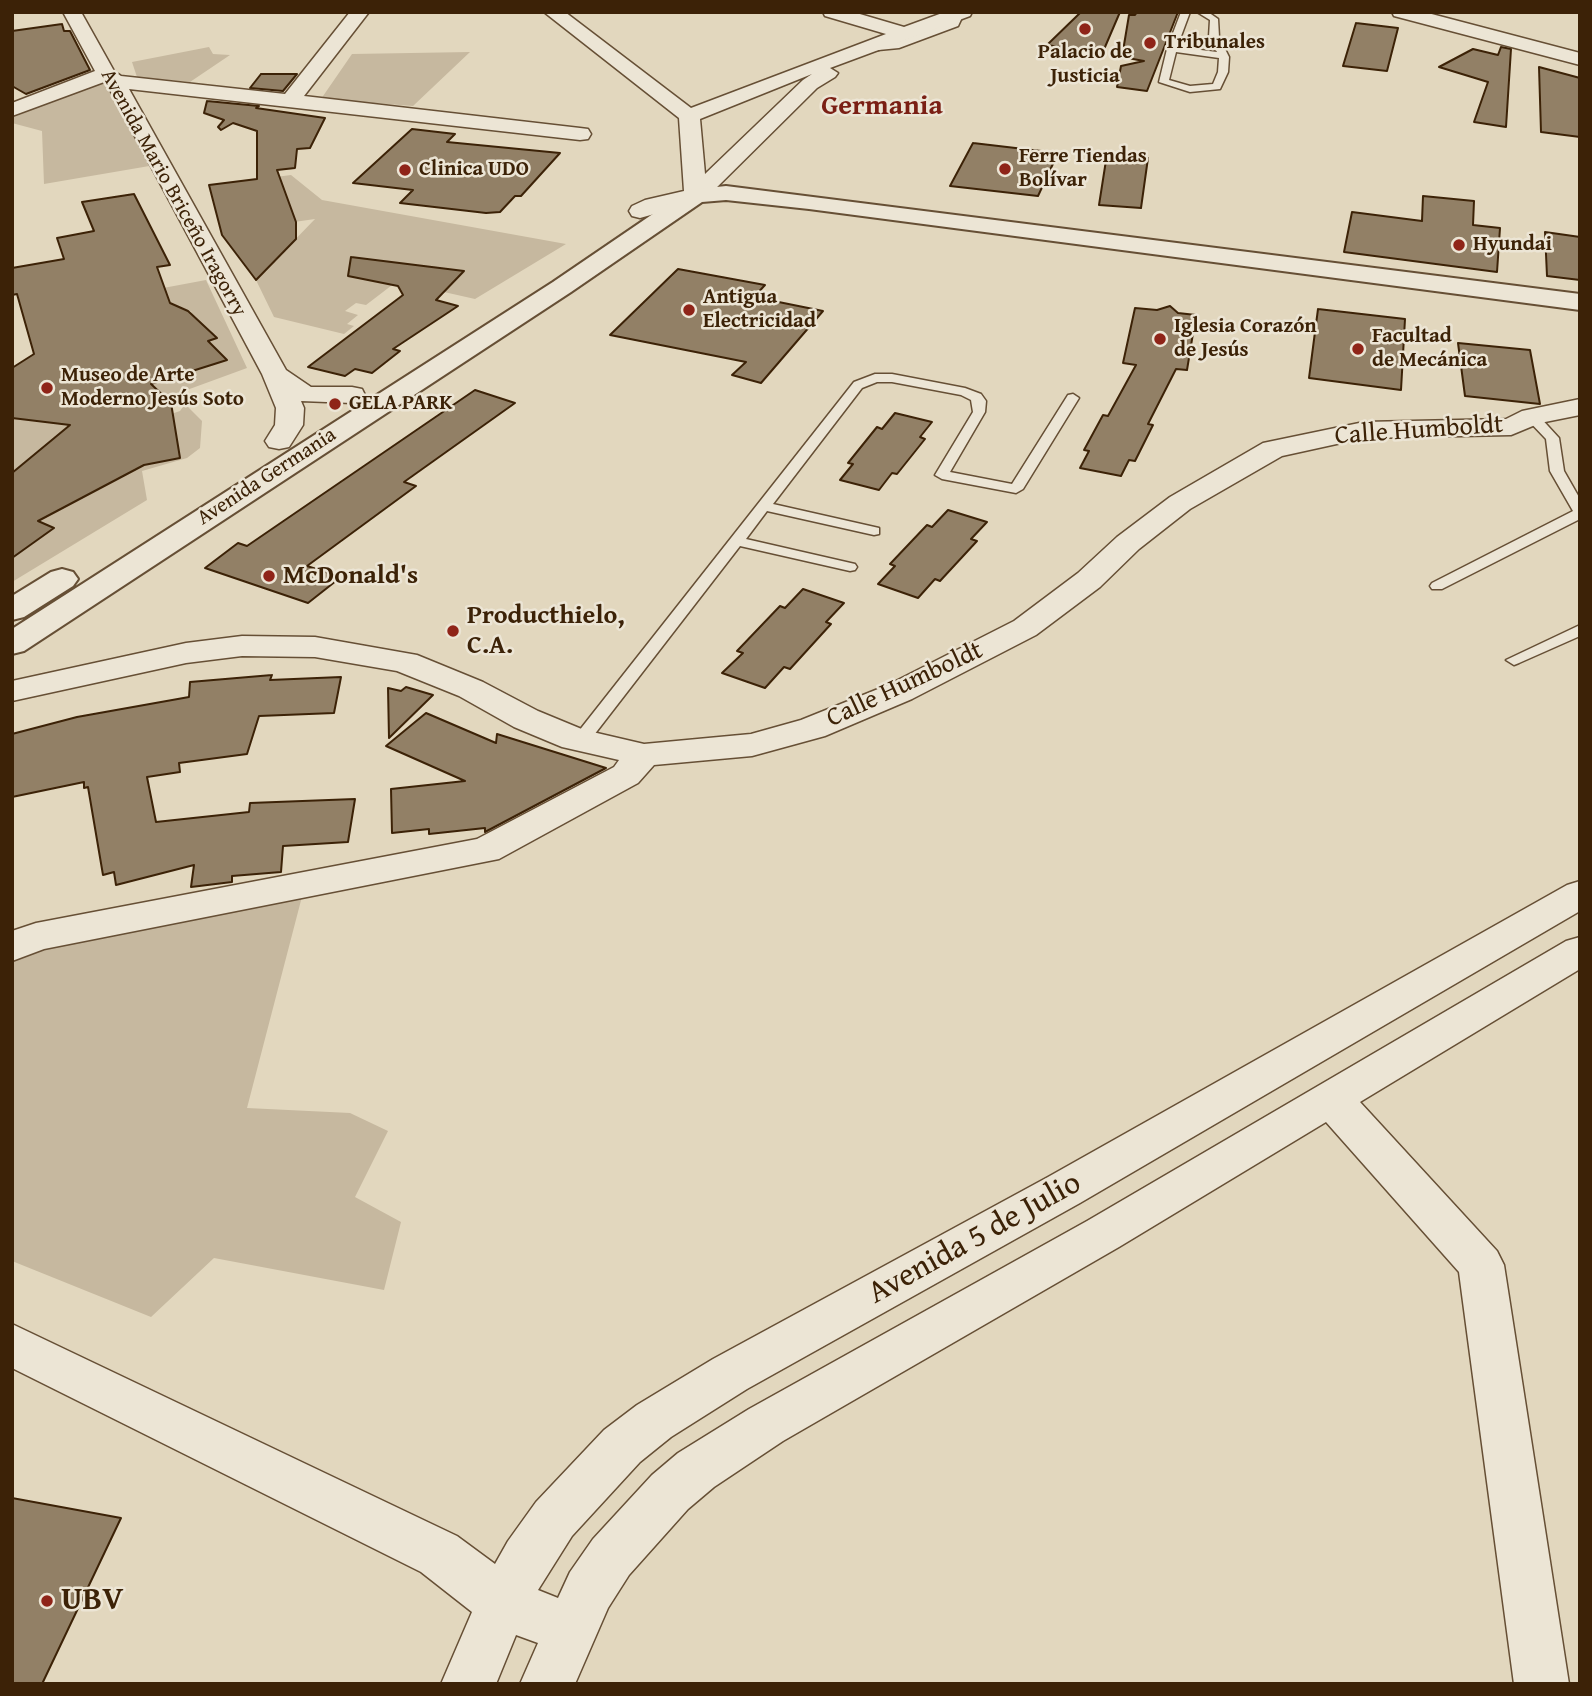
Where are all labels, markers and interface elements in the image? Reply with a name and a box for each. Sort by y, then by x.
marker: Palacio de Justicia [1077,21,1093,37]
place label: Tribunales [1164,30,1265,56]
marker: Tribunales [1142,35,1158,51]
place label: Palacio de Justicia [1038,40,1132,90]
street label: Avenida Mario Briceño Iragorry [94,65,252,321]
district label: Germania [821,90,943,124]
place label: Ferre Tiendas Bolívar [1019,144,1147,194]
place label: Clinica UDO [419,157,529,183]
marker: Ferre Tiendas Bolívar [997,161,1013,177]
marker: Clinica UDO [397,162,413,178]
place label: Hyundai [1473,232,1552,258]
marker: Hyundai [1451,237,1467,253]
place label: Antigua Electricidad [703,285,816,335]
marker: Antigua Electricidad [681,302,697,318]
place label: Iglesia Corazón de Jesús [1174,314,1317,364]
place label: Facultad de Mecánica [1372,324,1487,374]
marker: Iglesia Corazón de Jesús [1152,331,1168,347]
marker: Facultad de Mecánica [1350,341,1366,357]
place label: Museo de Arte Moderno Jesús Soto [61,363,244,413]
marker: Museo de Arte Moderno Jesús Soto [39,380,55,396]
place label: GELA PARK [349,391,453,417]
marker: GELA PARK [327,396,343,412]
street label: Calle Humboldt [1334,410,1504,452]
street label: Avenida Germania [193,423,341,531]
place label: McDonald's [283,560,418,592]
marker: McDonald's [261,568,277,584]
place label: Producthielo, C.A. [467,600,625,662]
marker: Producthielo, C.A. [445,623,461,639]
street label: Calle Humboldt [822,635,988,735]
street label: Avenida 5 de Julio [862,1165,1088,1313]
place label: UBV [61,1582,124,1620]
marker: UBV [39,1593,55,1609]

